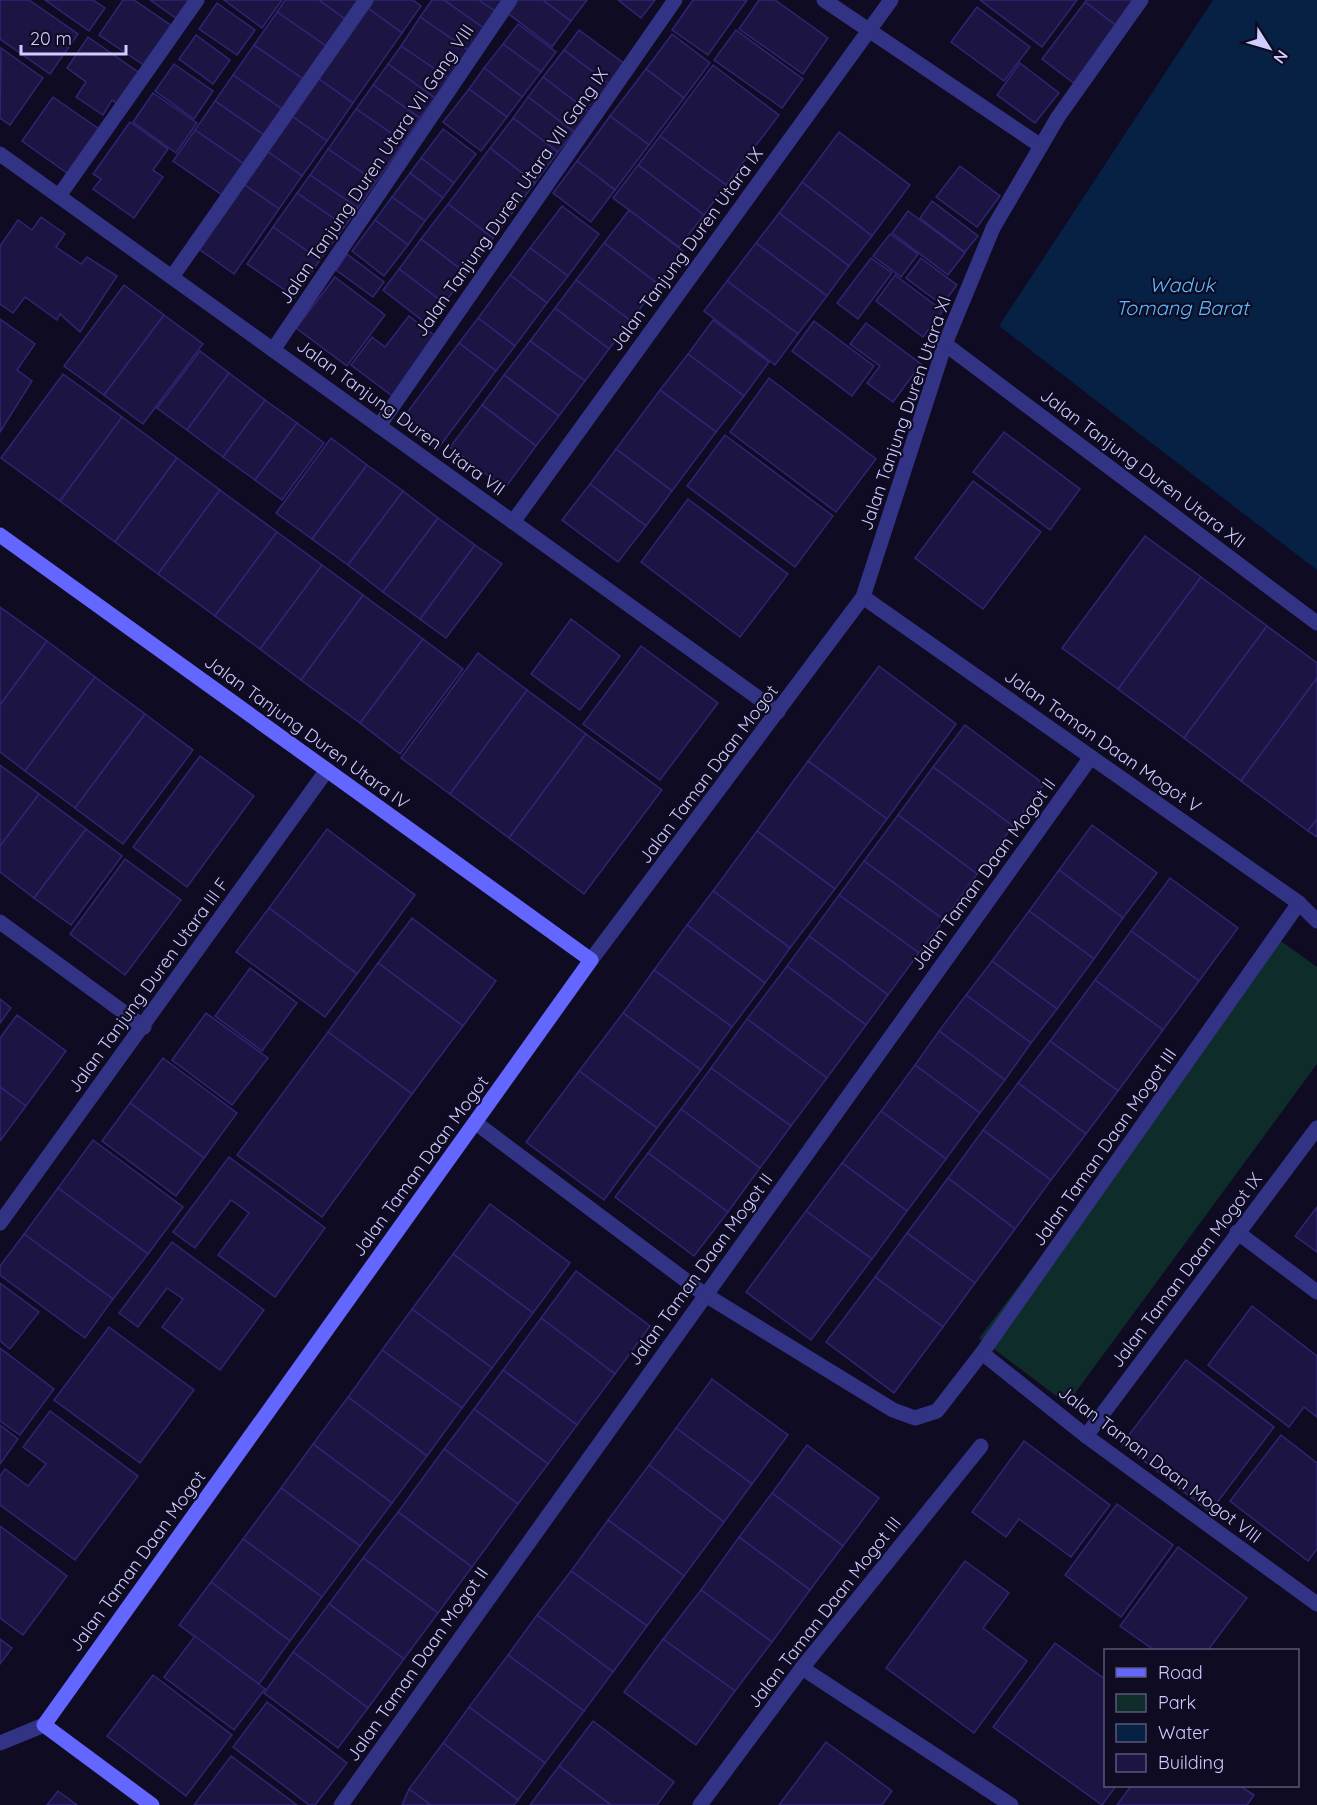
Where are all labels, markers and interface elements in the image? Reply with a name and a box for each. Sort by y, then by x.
scale bar [21,18,126,56]
north arrow [1239,18,1299,78]
street label: Jalan Tanjung Duren Utara VII Gang VIII [273,20,479,308]
text: 20 m [30,27,72,50]
text: N [1269,46,1293,68]
street label: Jalan Tanjung Duren Utara VII Gang IX [409,63,613,341]
street label: Jalan Tanjung Duren Utara IX [604,142,768,356]
water label: Waduk Tomang Barat [1115,272,1251,320]
street label: Jalan Tanjung Duren Utara XI [854,293,956,533]
street label: Jalan Tanjung Duren Utara VII [292,334,510,500]
street label: Jalan Tanjung Duren Utara XII [1036,383,1250,553]
street label: Jalan Tanjung Duren Utara IV [200,650,414,814]
street label: Jalan Taman Daan Mogot V [1000,664,1206,818]
street label: Jalan Taman Daan Mogot [633,680,783,868]
street label: Jalan Taman Daan Mogot II [906,773,1060,975]
street label: Jalan Tanjung Duren Utara III F [62,873,234,1097]
street label: Jalan Taman Daan Mogot III [1027,1044,1181,1250]
street label: Jalan Taman Daan Mogot [347,1071,493,1261]
street label: Jalan Taman Daan Mogot II [623,1168,777,1370]
street label: Jalan Taman Daan Mogot IX [1105,1168,1267,1372]
street label: Jalan Taman Daan Mogot VIII [1054,1380,1266,1548]
street label: Jalan Taman Daan Mogot [64,1466,210,1656]
street label: Jalan Taman Daan Mogot III [742,1512,906,1712]
street label: Jalan Taman Daan Mogot II [341,1562,493,1766]
legend [1104,1649,1299,1787]
text: Road [1158,1661,1203,1684]
text: Park [1158,1691,1196,1714]
text: Water [1158,1721,1209,1744]
text: Building [1158,1751,1224,1774]

